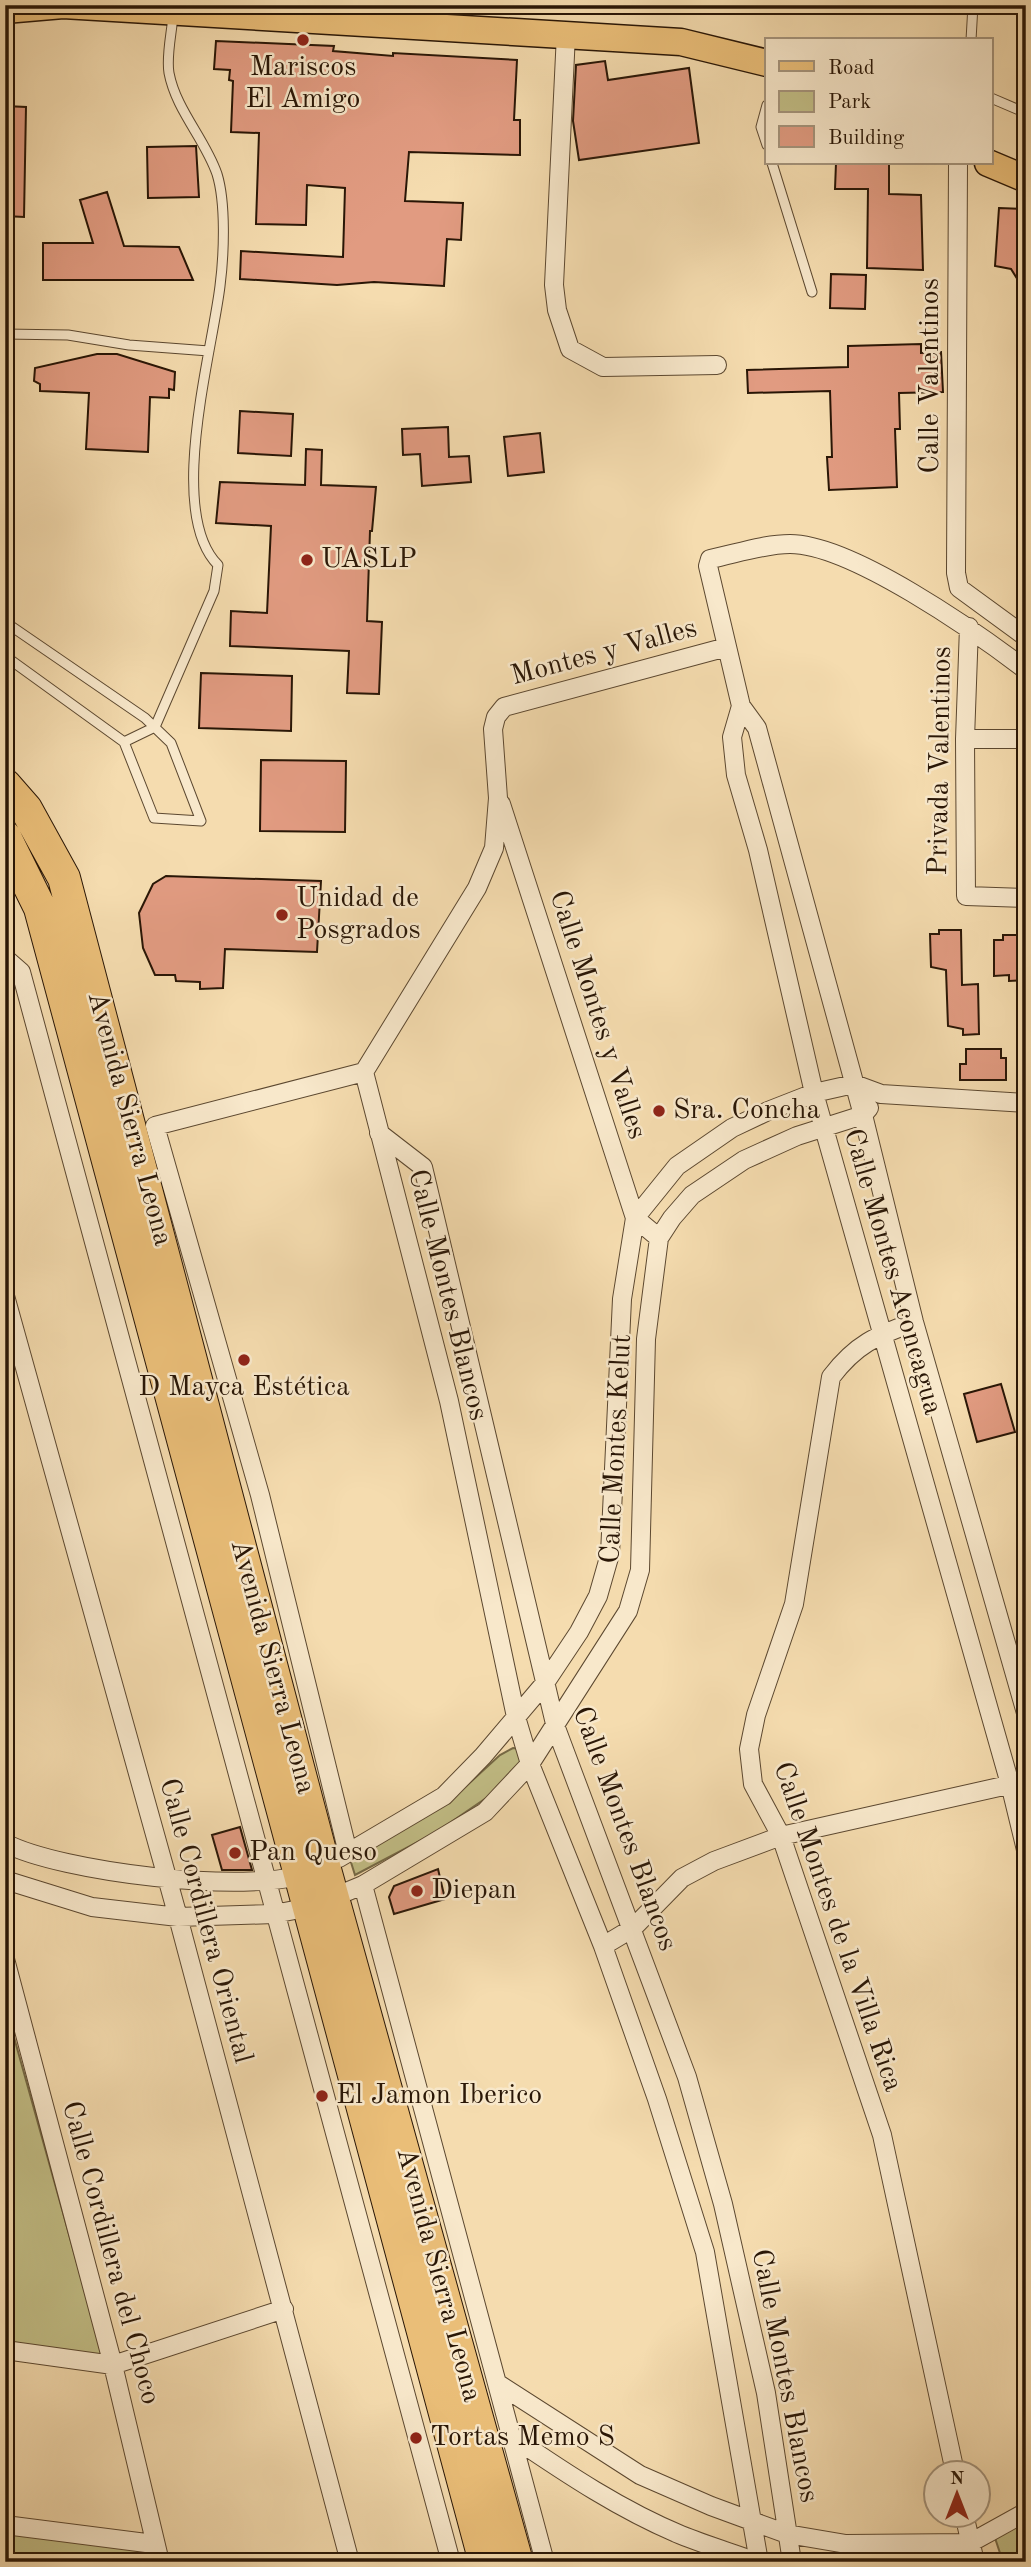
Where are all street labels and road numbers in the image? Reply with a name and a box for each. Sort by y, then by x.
street label: Calle Valentinos [917,278,945,474]
street label: Montes y Valles [508,615,700,691]
street label: Privada Valentinos [925,646,957,876]
street label: Calle Montes y Valles [544,887,650,1143]
street label: Avenida Sierra Leona [82,989,176,1249]
street label: Calle Montes Aconcagua [838,1126,946,1418]
street label: Calle Montes Blancos [402,1167,492,1423]
street label: Calle Montes Kelut [597,1333,637,1565]
street label: Avenida Sierra Leona [225,1537,319,1797]
street label: Calle Montes Blancos [567,1703,681,1955]
street label: Calle Montes de la Villa Rica [767,1759,907,2096]
street label: Calle Cordillera Oriental [153,1776,257,2066]
street label: Calle Cordillera del Choco [56,2098,164,2408]
street label: Avenida Sierra Leona [391,2145,485,2405]
street label: Calle Montes Blancos [746,2247,822,2505]

